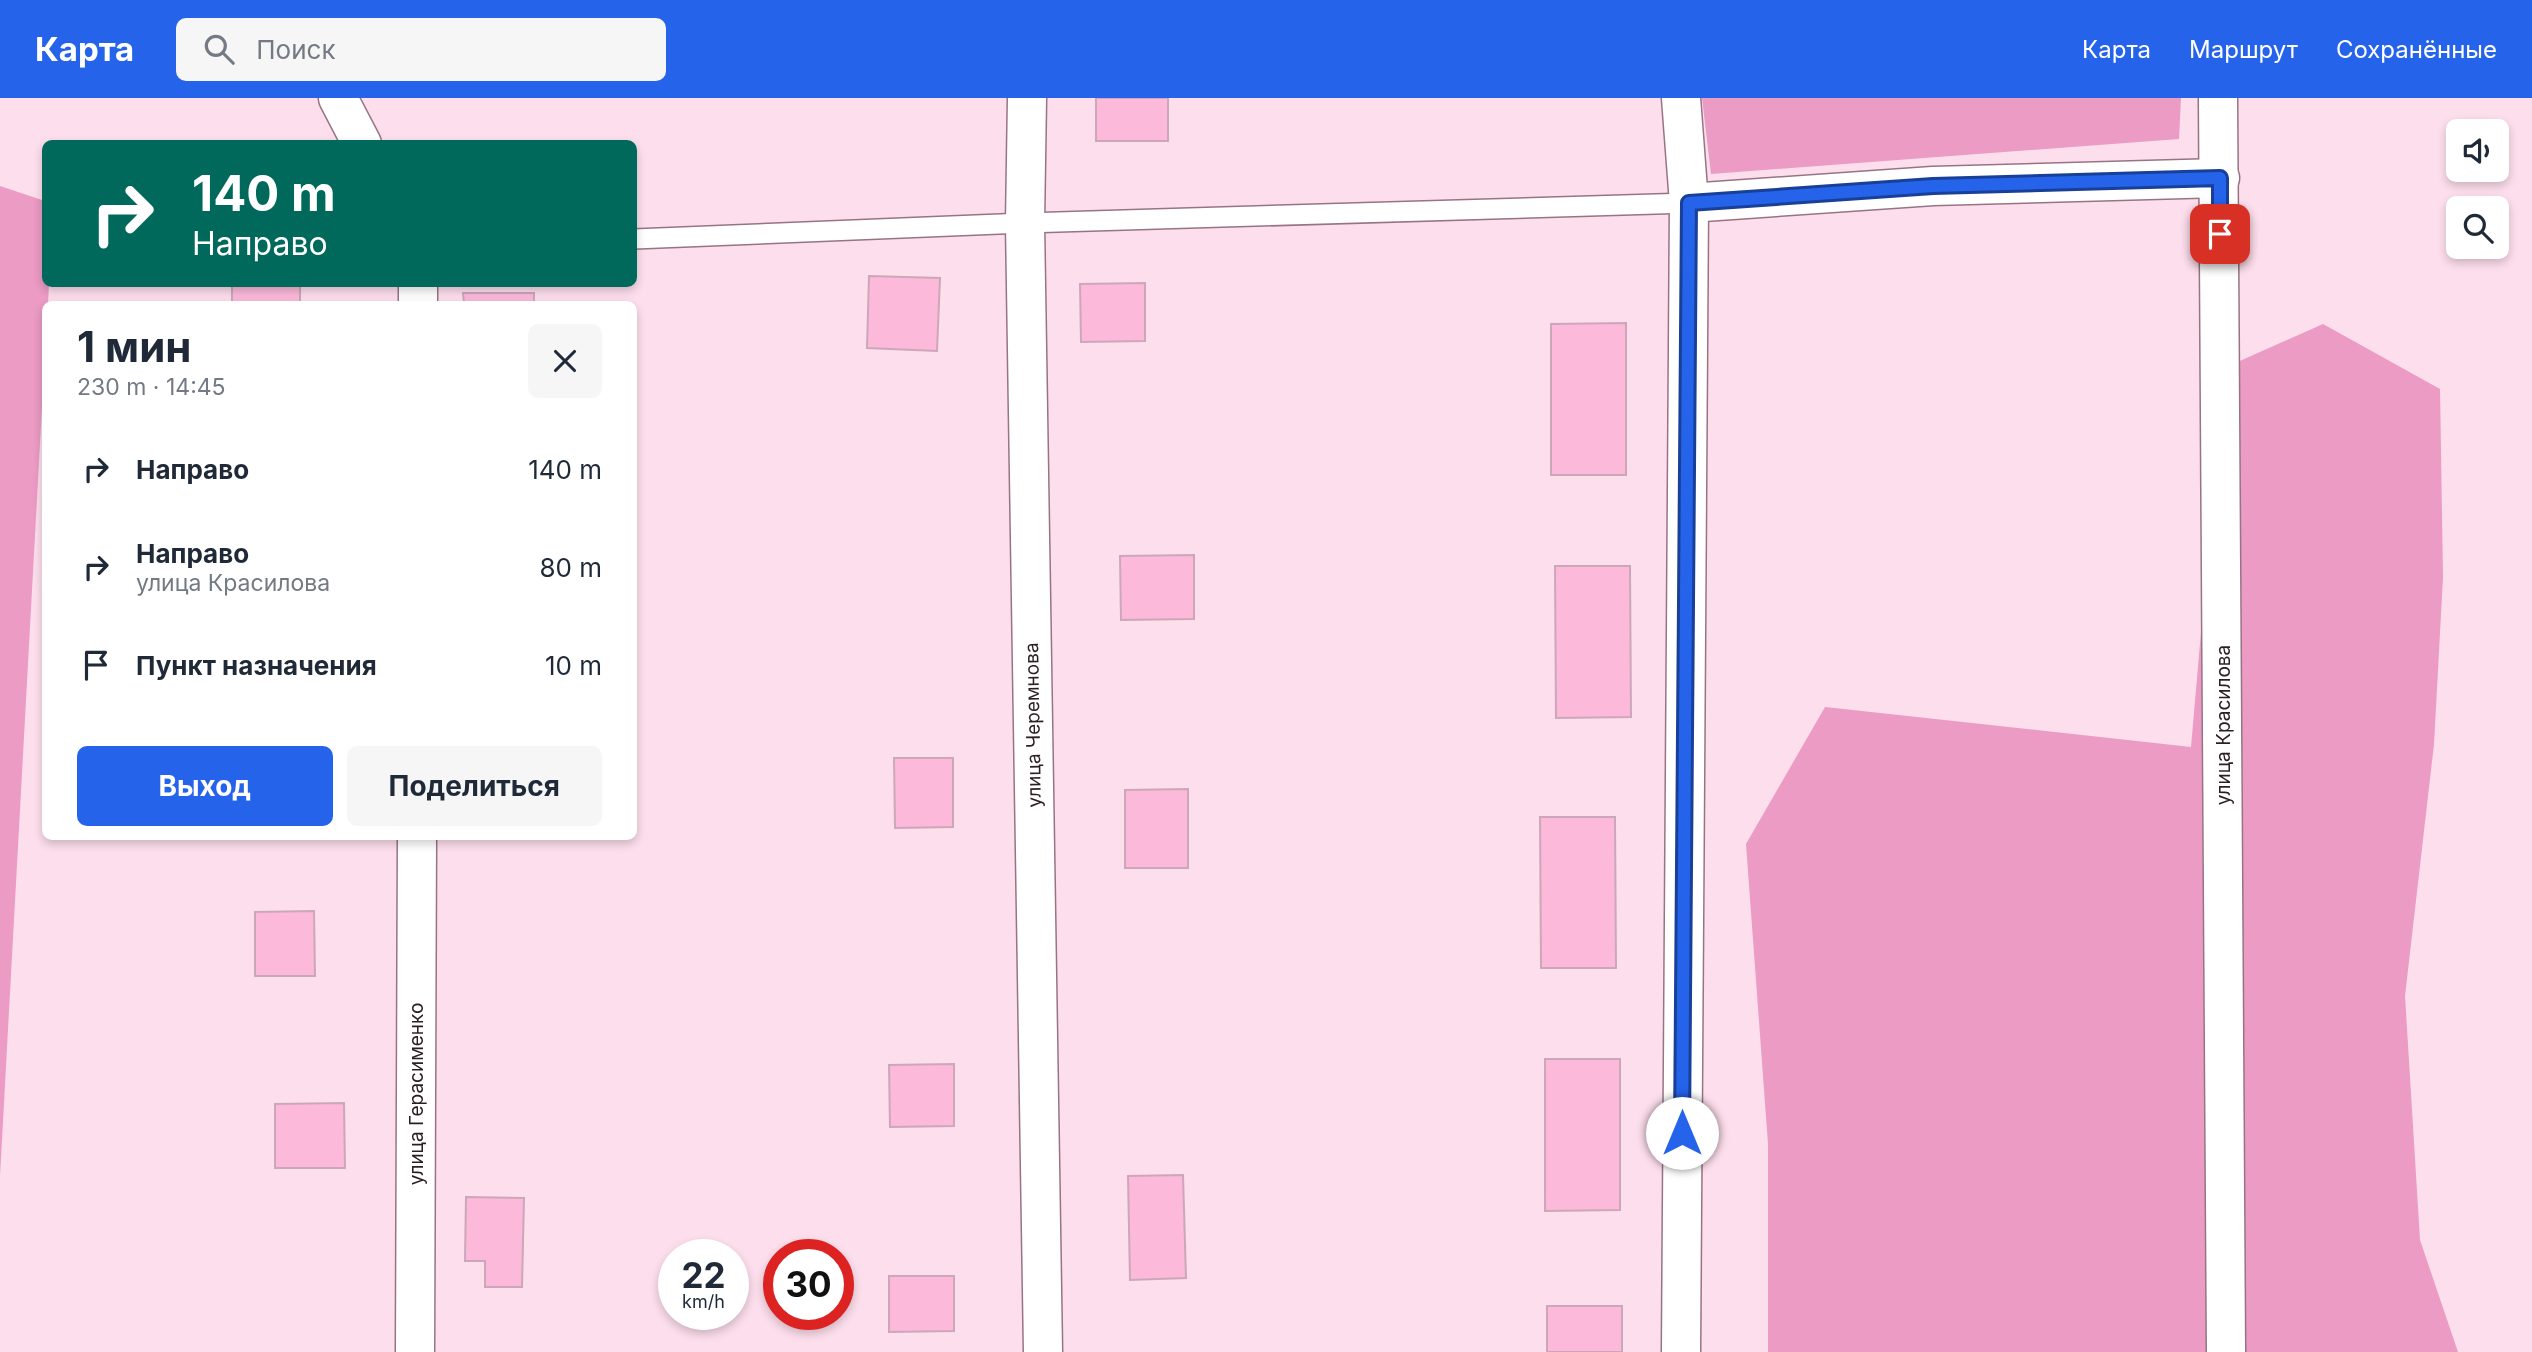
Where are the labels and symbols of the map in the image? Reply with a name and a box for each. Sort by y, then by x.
pin [2190,204,2250,264]
street label: улица Черемнова [1020,642,1046,808]
street label: улица Красилова [2212,645,2235,805]
street label: улица Герасименко [405,1003,428,1185]
position arrow [1645,1096,1719,1170]
speed limit sign: 30 [763,1239,854,1330]

